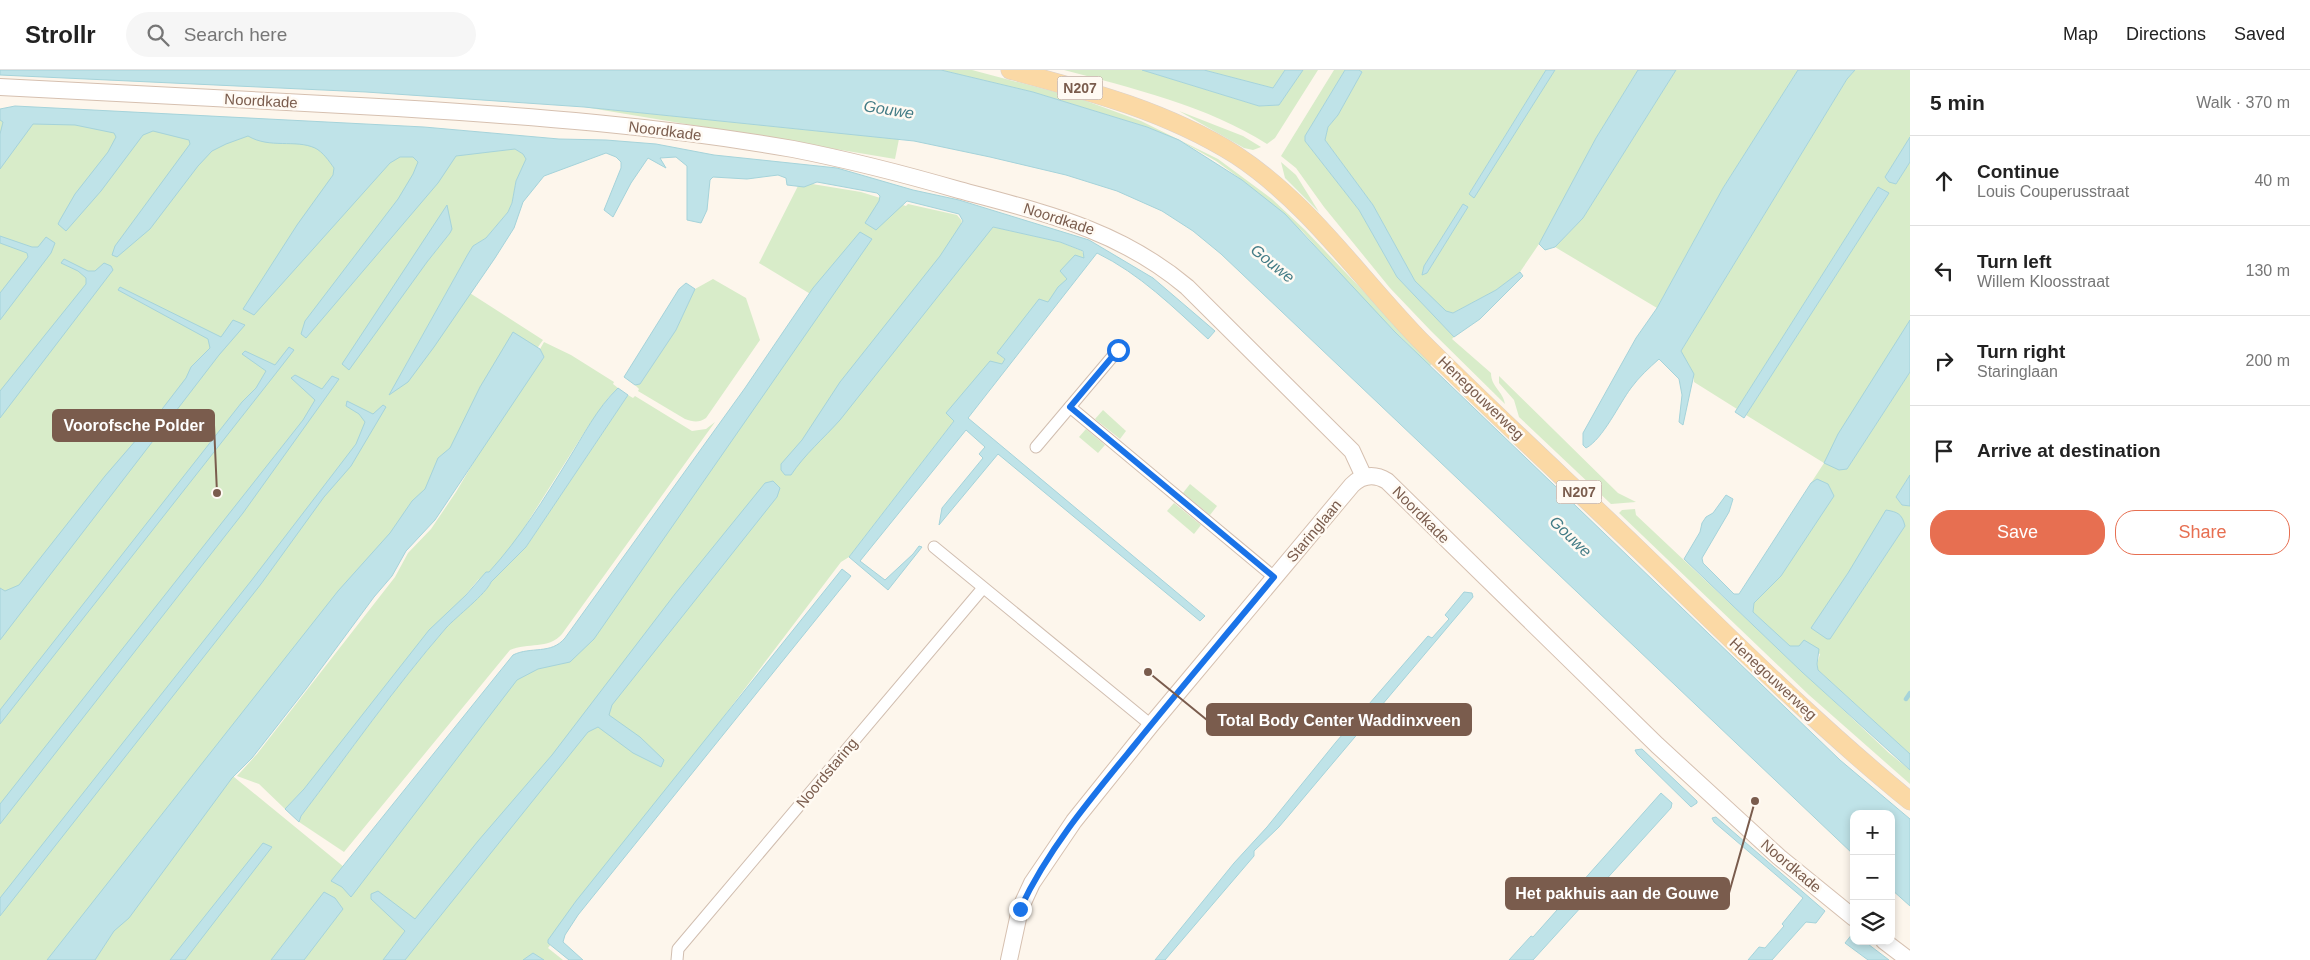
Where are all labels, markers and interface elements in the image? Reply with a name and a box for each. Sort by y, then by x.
search box [126,12,476,57]
text: Strollr [25,21,96,48]
icon: search [144,21,172,49]
text: Search here [184,24,287,45]
text: Map [2063,24,2098,44]
text: Directions [2126,24,2206,44]
text: Saved [2234,24,2285,44]
road number: N207 [1058,77,1102,100]
street label: Noordkade [224,90,298,111]
text: 5 min [1930,91,1985,114]
text: Walk · 370 m [2196,94,2290,111]
water label: Gouwe [863,97,915,122]
street label: Noordkade [628,118,703,143]
text: Continue [1977,161,2059,182]
icon: ahead [1930,167,1958,195]
text: 40 m [2254,172,2290,189]
text: Louis Couperusstraat [1977,183,2129,200]
street label: Noordkade [1022,199,1097,238]
water label: Gouwe [1248,241,1298,286]
text: Turn left [1977,251,2052,272]
icon: left [1930,257,1958,285]
text: 130 m [2246,262,2290,279]
text: Willem Kloosstraat [1977,273,2109,290]
route start [1107,339,1130,362]
text: Turn right [1977,341,2065,362]
icon: right [1930,347,1958,375]
street label: Henegouwerweg [1435,352,1528,443]
text: 200 m [2246,352,2290,369]
text: Staringlaan [1977,363,2058,380]
callout: Voorofsche Polder [53,410,214,441]
text: Voorofsche Polder [63,417,205,434]
icon: arrive [1930,437,1958,465]
text: Arrive at destination [1977,440,2161,461]
road number: N207 [1556,481,1602,504]
street label: Noordkade [1389,483,1453,547]
street label: Staringlaan [1283,496,1345,565]
button: Save [1930,510,2105,555]
button: Share [2115,510,2290,555]
water label: Gouwe [1547,513,1595,560]
street label: Henegouwerweg [1726,634,1820,723]
callout: Total Body Center Waddinxveen [1207,704,1471,735]
text: Total Body Center Waddinxveen [1217,712,1461,729]
street label: Noordstaring [793,734,861,811]
map controls [1850,810,1895,945]
button: + [1850,810,1895,855]
street label: Noordkade [1758,836,1825,896]
button: − [1850,855,1895,900]
callout: Het pakhuis aan de Gouwe [1506,878,1729,909]
text: Het pakhuis aan de Gouwe [1515,885,1719,902]
route end [1009,898,1032,921]
button: layers [1850,900,1895,945]

